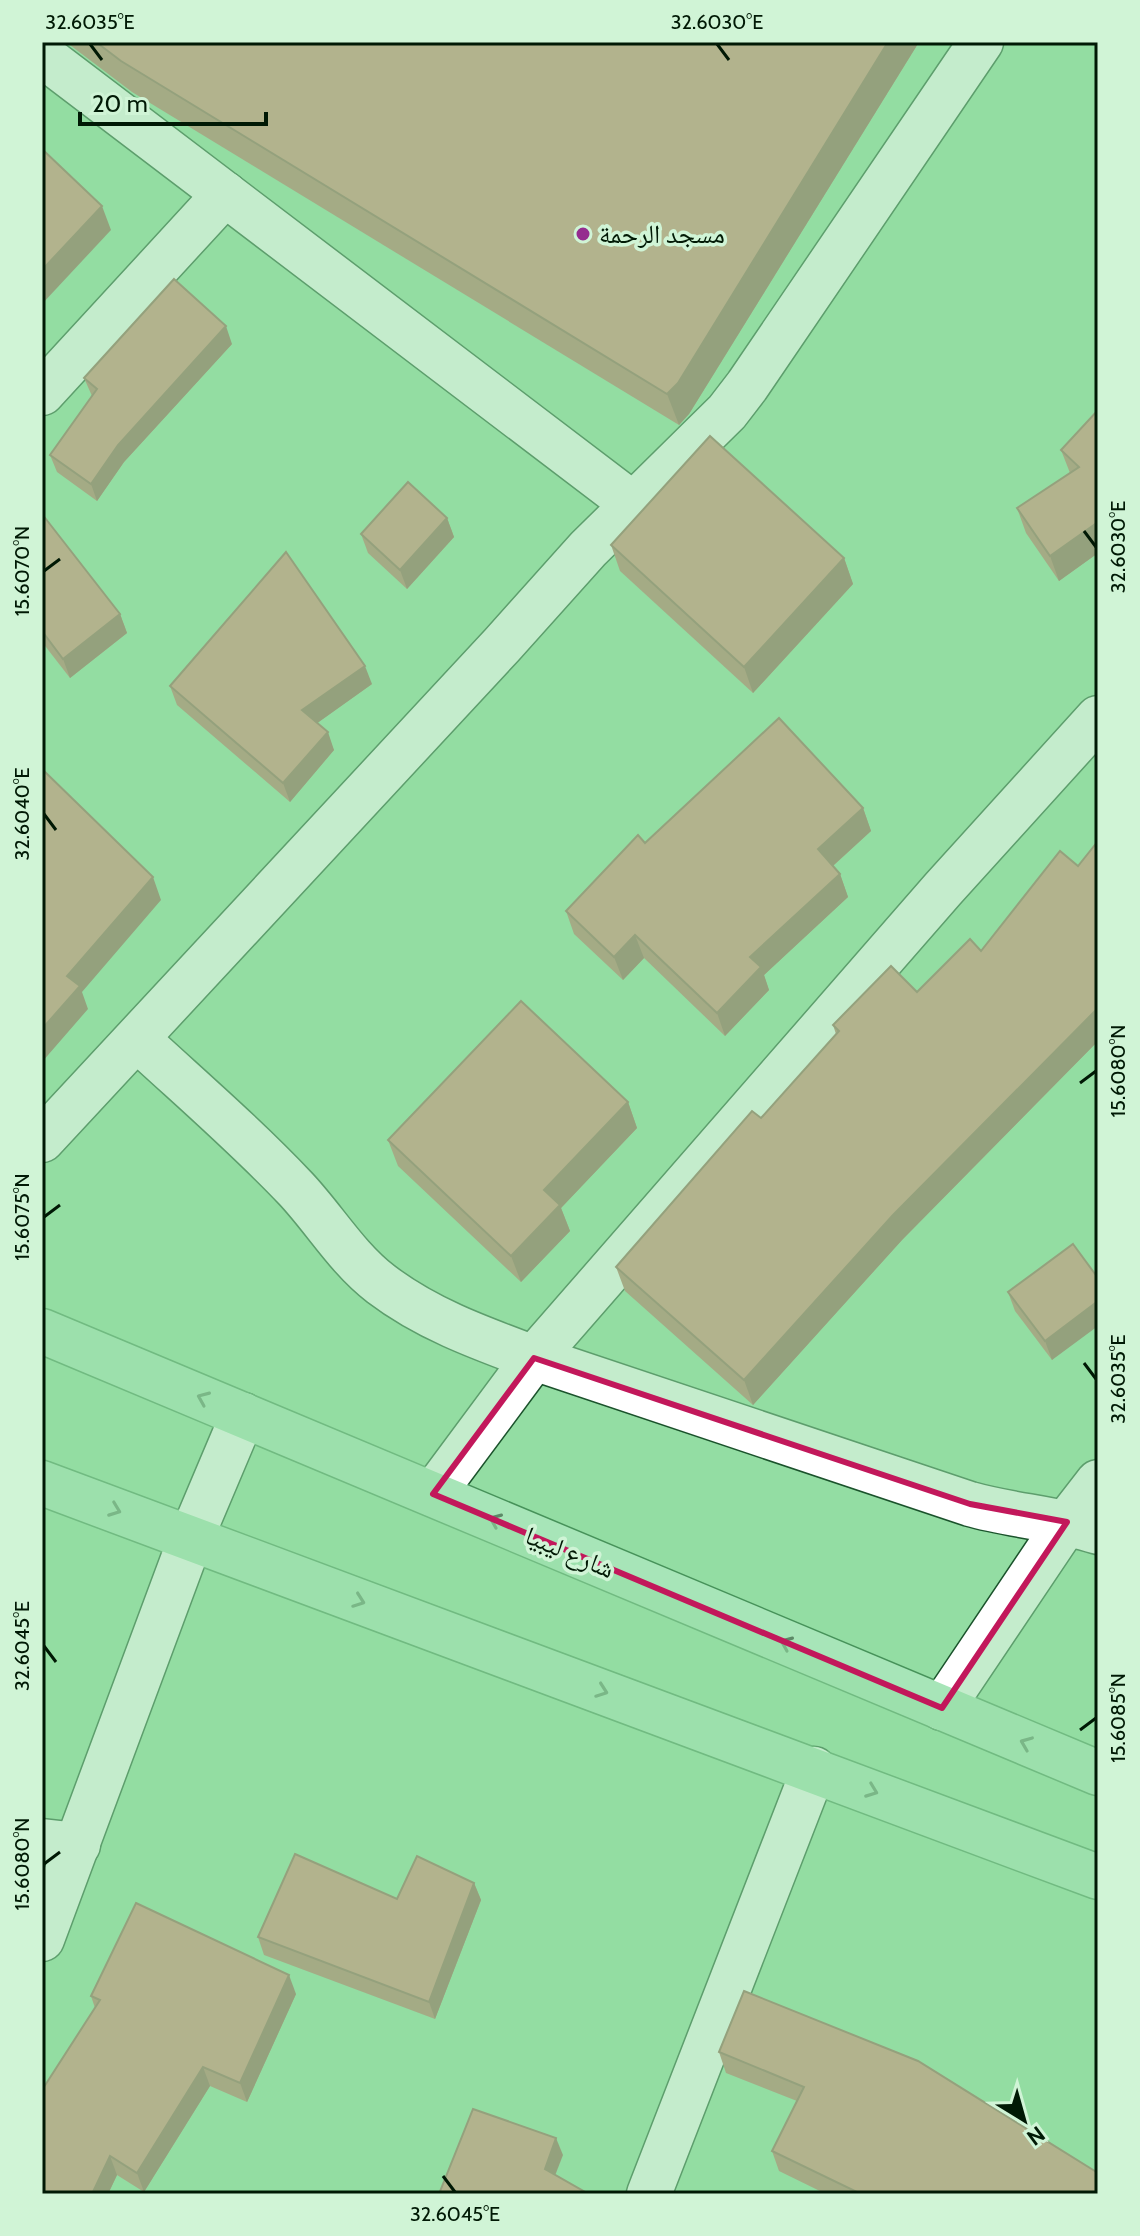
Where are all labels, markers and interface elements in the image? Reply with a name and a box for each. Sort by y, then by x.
text: 32.6035°E [45,10,135,34]
text: 32.6030°E [671,10,763,34]
scale bar [80,76,266,126]
text: 20 m [92,89,148,118]
place label: مسجد الرحمة [599,218,725,250]
marker: مسجد الرحمة [574,225,592,243]
text: 32.6030°E [1106,501,1130,593]
text: 15.6070°N [10,526,34,616]
text: 32.6040°E [10,767,34,861]
text: 15.6080°N [1106,1025,1130,1117]
text: 15.6075°N [10,1173,34,1261]
text: 32.6035°E [1106,1334,1130,1424]
one-way arrow [197,1392,211,1408]
one-way arrow [107,1500,121,1517]
one-way arrow [489,1513,503,1530]
street label: شارع ليبيا [521,1519,619,1585]
one-way arrow [351,1591,365,1608]
text: 32.6045°E [10,1601,34,1691]
one-way arrow [780,1636,794,1652]
text: 15.6085°N [1106,1673,1130,1763]
one-way arrow [594,1682,608,1698]
one-way arrow [1020,1736,1034,1753]
one-way arrow [865,1781,879,1798]
text: 15.6080°N [10,1818,34,1910]
north arrow [984,2080,1064,2160]
text: N [1021,2120,1050,2151]
text: 32.6045°E [410,2202,500,2226]

